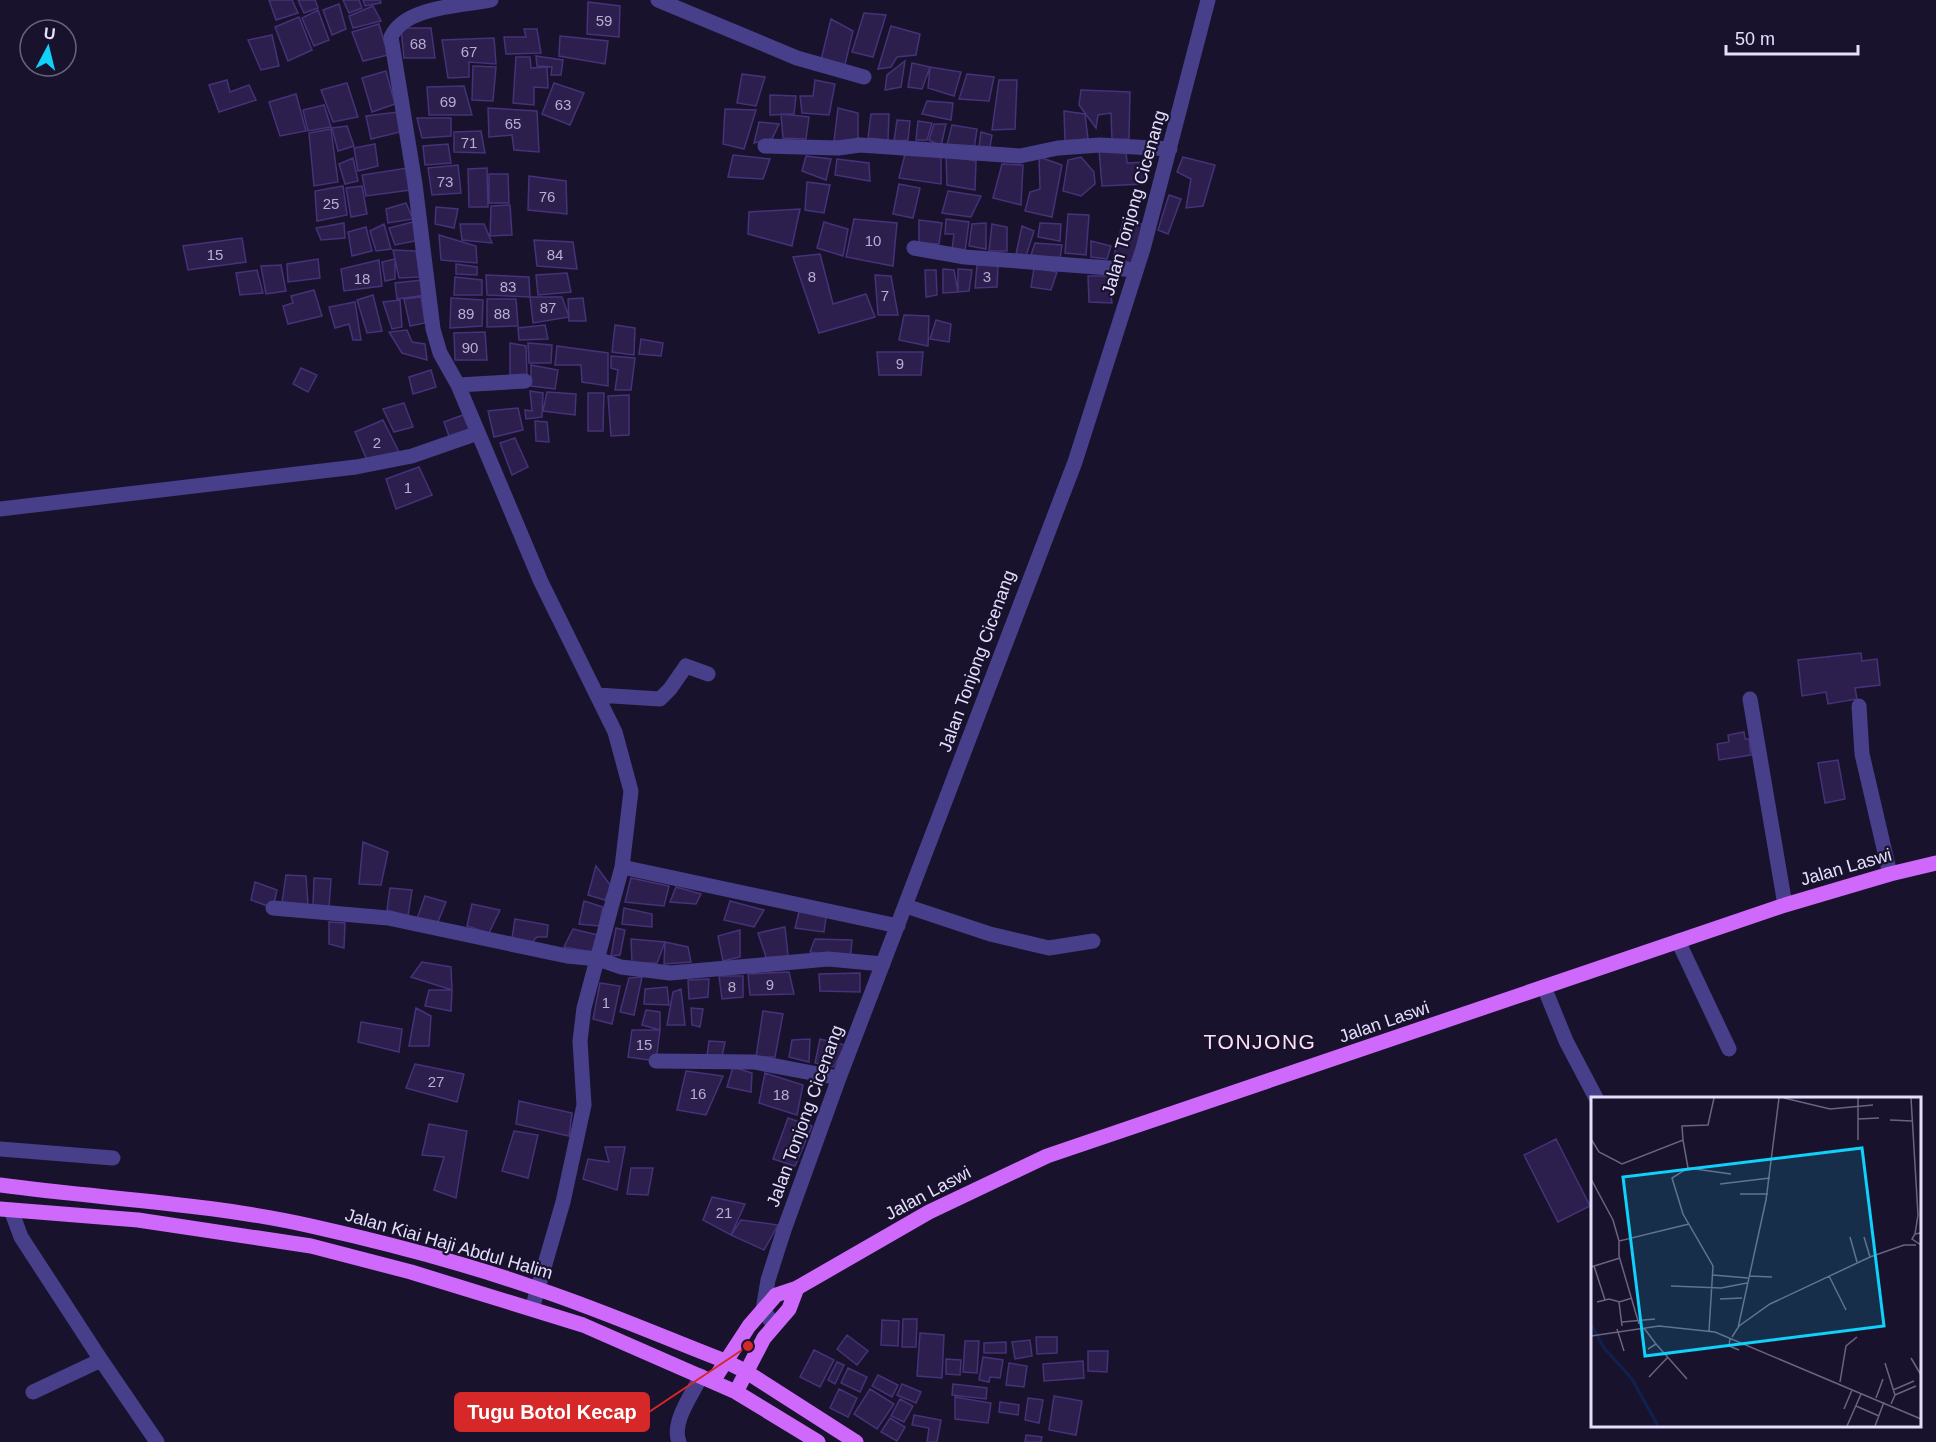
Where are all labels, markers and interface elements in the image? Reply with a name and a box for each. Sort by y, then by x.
house number: 59 [596,12,612,29]
north arrow [18,18,78,78]
scale bar [1726,18,1858,56]
text: U [43,24,57,43]
text: 50 m [1735,29,1775,49]
house number: 68 [410,35,426,52]
house number: 67 [461,43,477,60]
house number: 69 [440,93,456,110]
house number: 63 [555,96,571,113]
street label: Jalan Tonjong Cicenang [1098,108,1170,298]
house number: 65 [505,115,521,132]
house number: 71 [461,134,477,151]
house number: 73 [437,173,453,190]
house number: 76 [539,188,555,205]
house number: 25 [323,195,339,212]
house number: 10 [865,232,881,249]
house number: 15 [207,246,223,263]
house number: 84 [547,246,563,263]
house number: 8 [808,268,816,285]
house number: 3 [983,268,991,285]
house number: 18 [354,270,370,287]
house number: 83 [500,278,516,295]
house number: 7 [881,287,889,304]
house number: 87 [540,299,556,316]
house number: 89 [458,305,474,322]
house number: 88 [494,305,510,322]
house number: 90 [462,339,478,356]
house number: 9 [896,355,904,372]
house number: 2 [373,434,381,451]
house number: 1 [404,479,412,496]
street label: Jalan Tonjong Cicenang [935,567,1019,755]
street label: Jalan Laswi [1798,844,1894,890]
house number: 9 [766,976,774,993]
house number: 8 [728,978,736,995]
house number: 1 [602,994,610,1011]
street label: Jalan Laswi [1336,997,1432,1047]
street label: Jalan Tonjong Cicenang [763,1022,847,1210]
district label: TONJONG [1204,1030,1316,1053]
house number: 15 [636,1036,652,1053]
house number: 27 [428,1073,444,1090]
house number: 16 [690,1085,706,1102]
house number: 18 [773,1086,789,1103]
inset map [1591,1097,1921,1427]
street label: Jalan Laswi [882,1162,974,1224]
house number: 21 [716,1204,732,1221]
street label: Jalan Kiai Haji Abdul Halim [343,1205,555,1283]
callout: Tugu Botol Kecap [455,1393,649,1431]
text: Tugu Botol Kecap [467,1401,637,1423]

